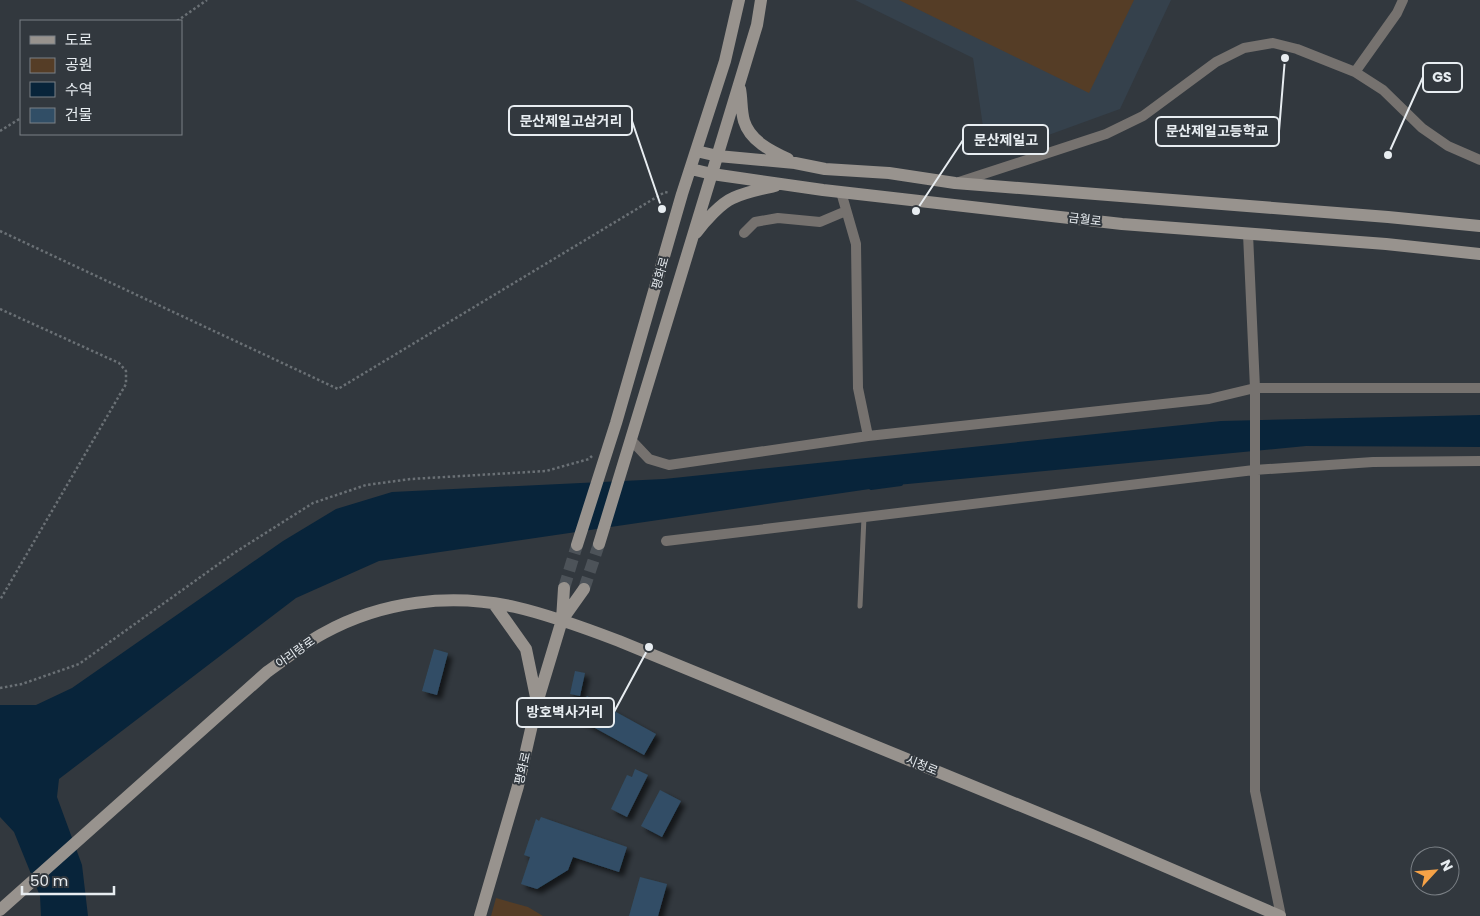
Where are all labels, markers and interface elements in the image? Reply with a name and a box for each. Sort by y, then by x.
legend [20,20,182,135]
text: 도로 [65,29,93,50]
text: 공원 [65,54,93,75]
callout: GS [1423,63,1462,92]
text: GS [1432,67,1452,87]
text: 수역 [65,79,93,100]
text: 건물 [65,104,93,125]
callout: 문산제일고삼거리 [509,106,632,135]
text: 문산제일고삼거리 [519,111,623,131]
callout: 문산제일고등학교 [1156,117,1279,146]
text: 문산제일고등학교 [1165,121,1269,141]
callout: 문산제일고 [963,125,1048,154]
text: 문산제일고 [974,130,1038,150]
street label: 금월로 [1068,209,1102,229]
street label: 평화로 [647,255,673,291]
street label: 아리랑로 [272,632,318,672]
callout: 방호벽사거리 [517,698,614,727]
text: 방호벽사거리 [526,702,604,722]
street label: 평화로 [510,750,534,786]
street label: 시청로 [903,751,941,779]
north arrow [1410,846,1460,896]
text: N [1435,856,1458,874]
scale bar [22,864,115,896]
text: 50 m [30,870,68,891]

